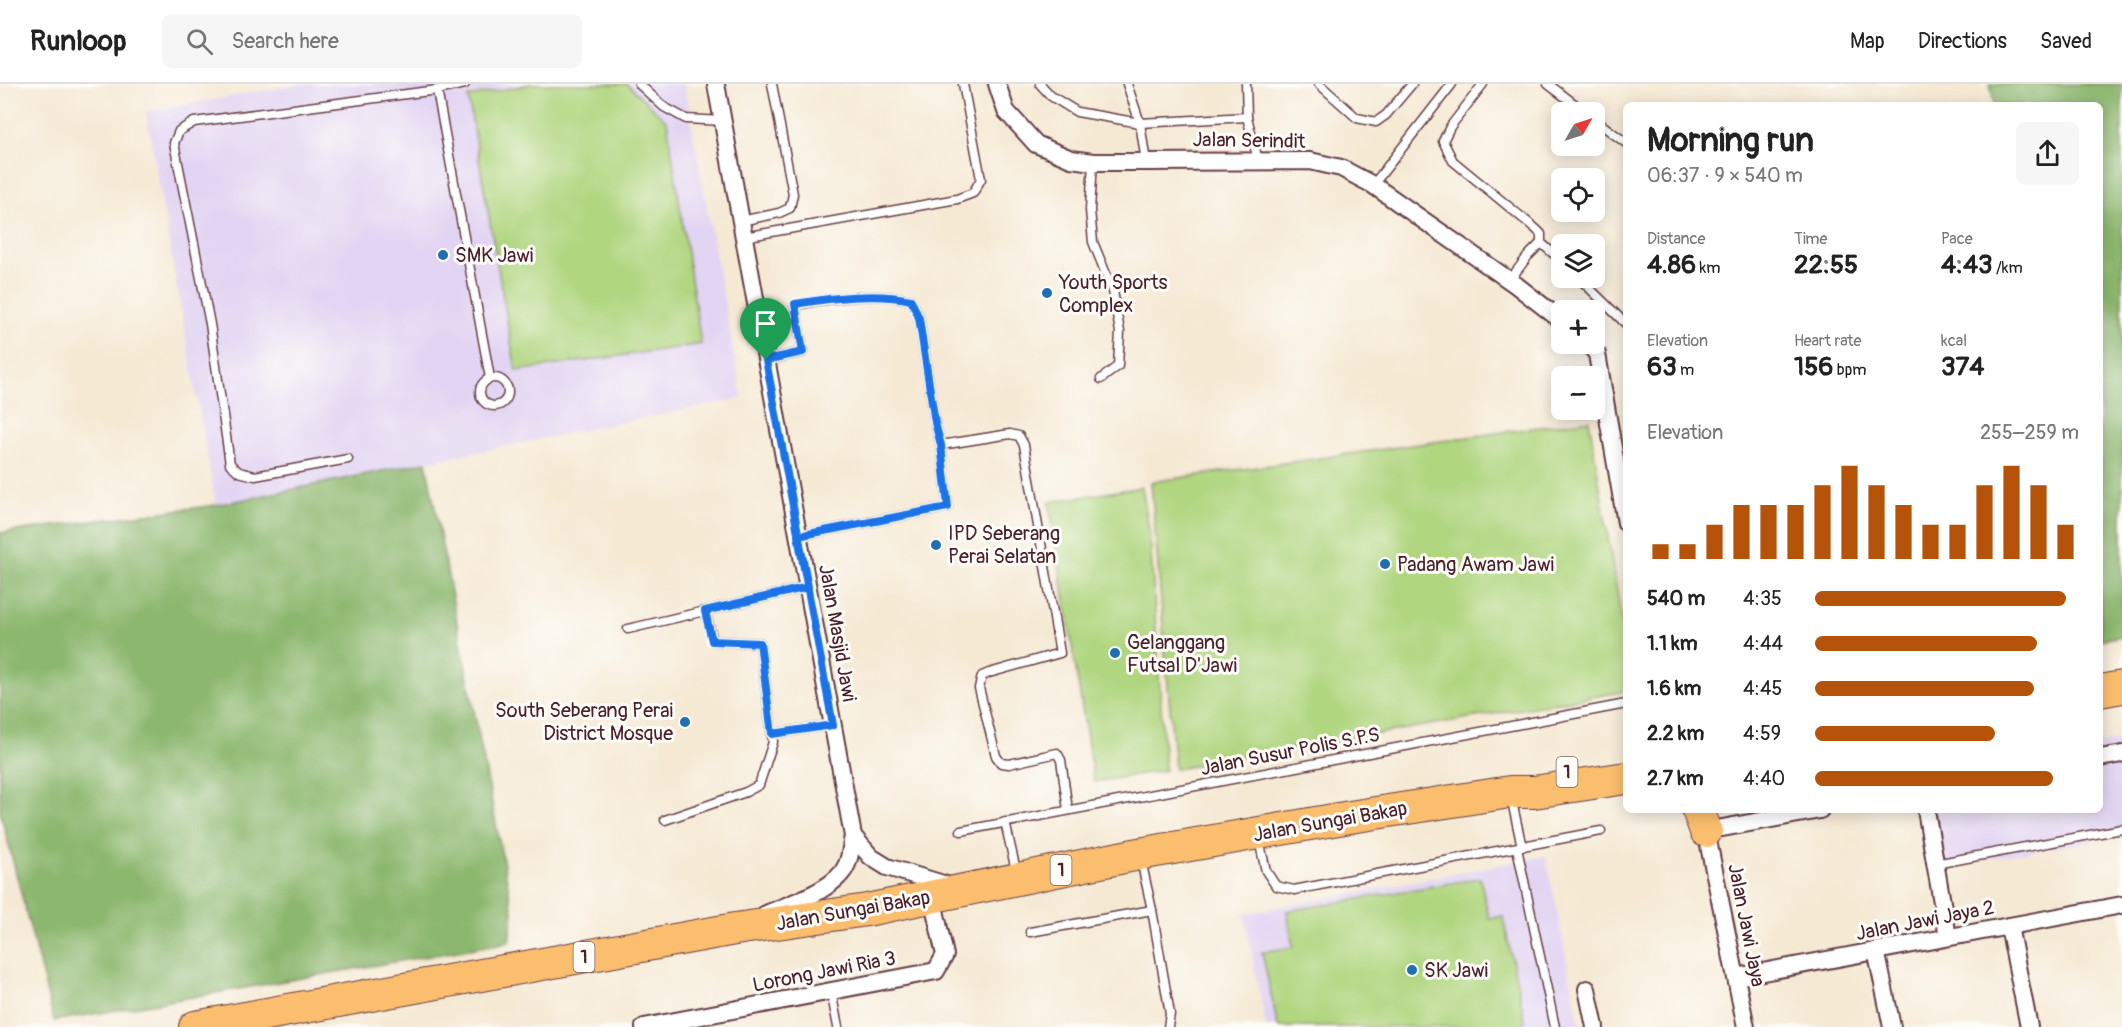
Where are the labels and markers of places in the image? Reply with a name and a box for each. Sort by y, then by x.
place label: SMK Jawi [455,243,533,268]
marker: SMK Jawi [436,248,450,262]
place label: Youth Sports Complex [1058,270,1167,318]
marker: Youth Sports Complex [1040,286,1054,300]
pin [740,298,791,360]
place label: IPD Seberang Perai Selatan [948,521,1060,569]
marker: IPD Seberang Perai Selatan [929,538,943,552]
place label: Padang Awam Jawi [1397,552,1554,577]
marker: Padang Awam Jawi [1378,557,1392,571]
place label: Gelanggang Futsal D'Jawi [1127,630,1237,678]
marker: Gelanggang Futsal D'Jawi [1108,646,1122,660]
place label: South Seberang Perai District Mosque [495,698,673,746]
marker: South Seberang Perai District Mosque [678,715,692,729]
place label: SK Jawi [1424,958,1488,983]
marker: SK Jawi [1405,963,1419,977]

